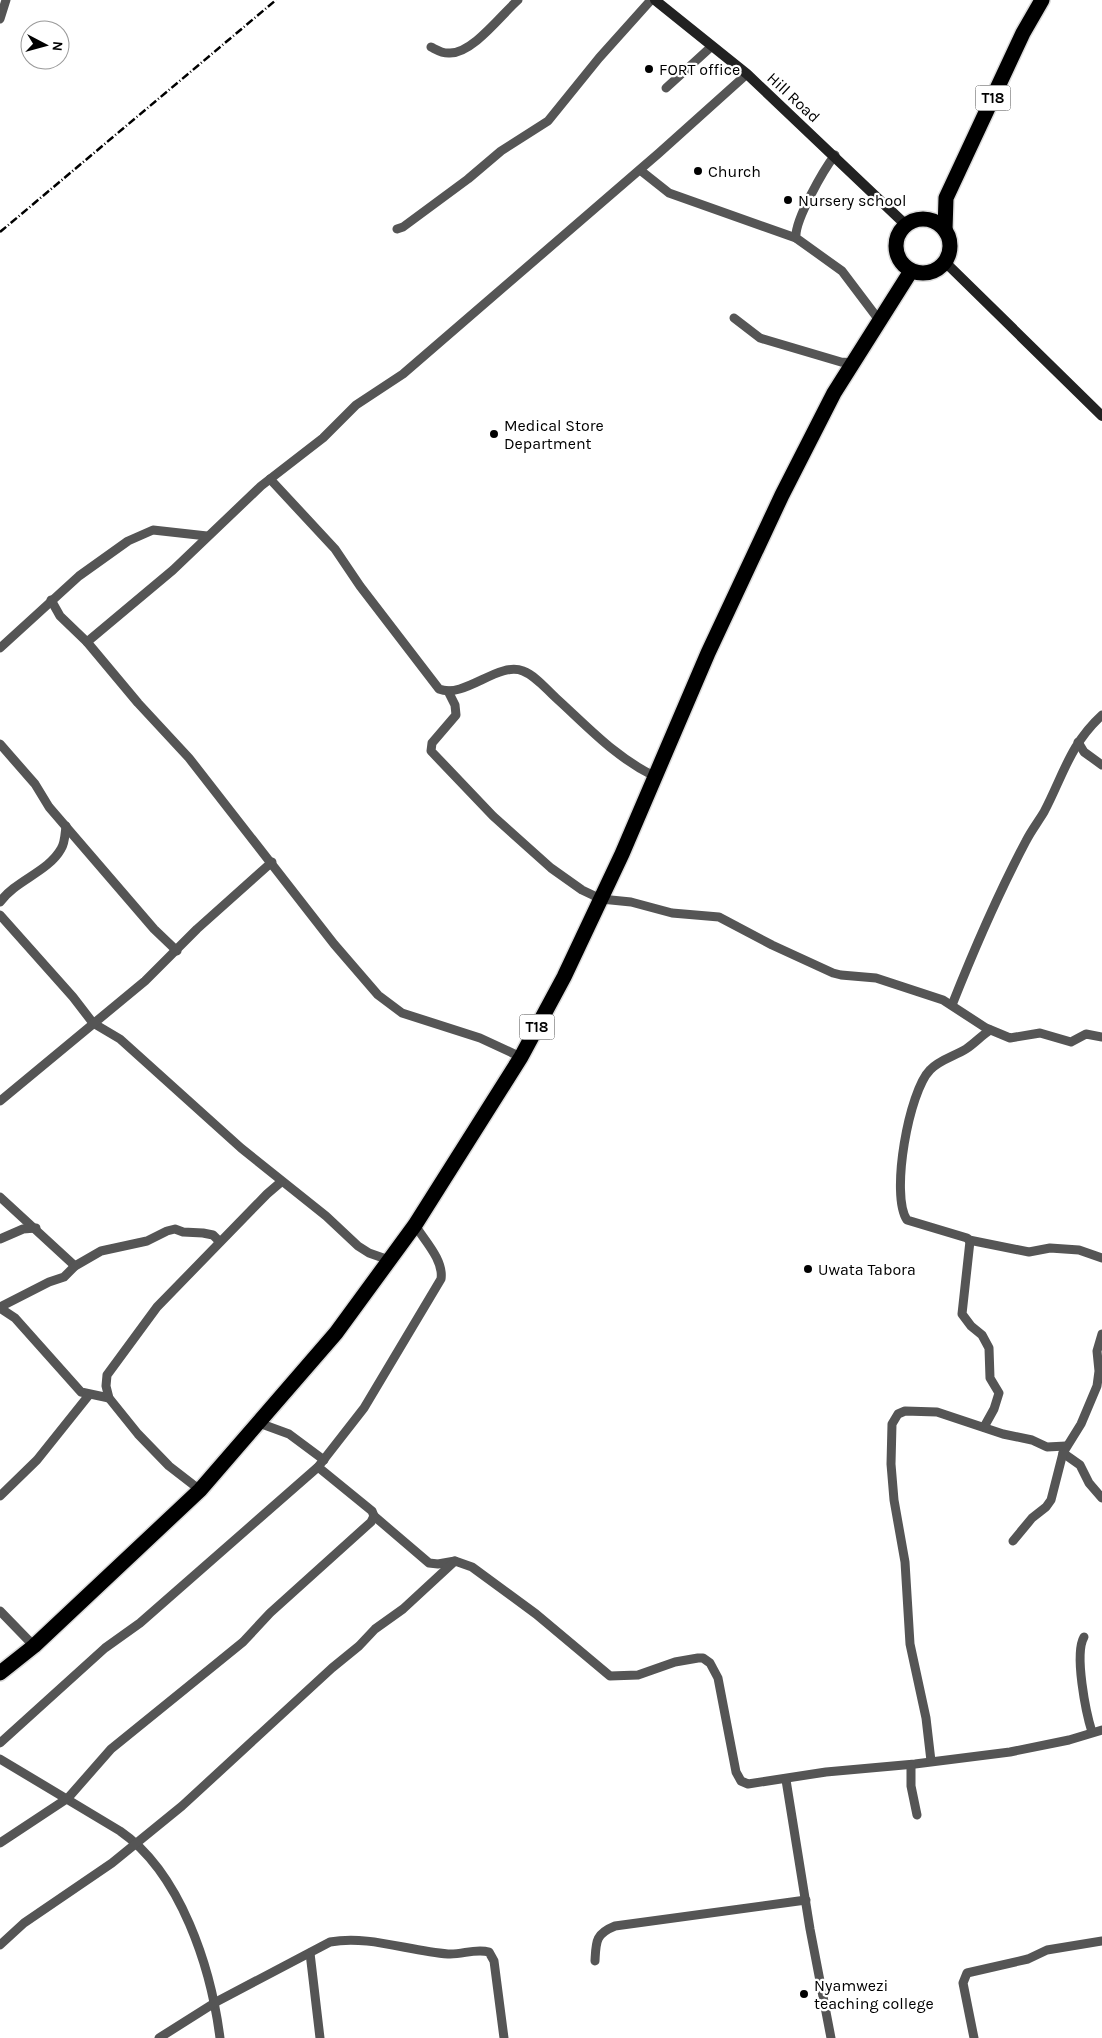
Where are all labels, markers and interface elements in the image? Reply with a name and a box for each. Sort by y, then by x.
north arrow [20,20,70,70]
text: N [48,40,66,52]
place label: FORT office [659,60,740,79]
marker: FORT office [643,63,655,75]
street label: Hill Road [763,68,824,126]
road number: T18 [976,86,1010,110]
place label: Church [708,162,761,181]
marker: Church [692,165,704,177]
place label: Nursery school [798,191,906,210]
marker: Nursery school [782,194,794,206]
place label: Medical Store Department [504,416,604,453]
marker: Medical Store Department [488,428,500,440]
road number: T18 [520,1014,554,1040]
place label: Uwata Tabora [818,1260,916,1279]
marker: Uwata Tabora [802,1263,814,1275]
place label: Nyamwezi teaching college [814,1976,934,2013]
marker: Nyamwezi teaching college [798,1988,810,2000]

